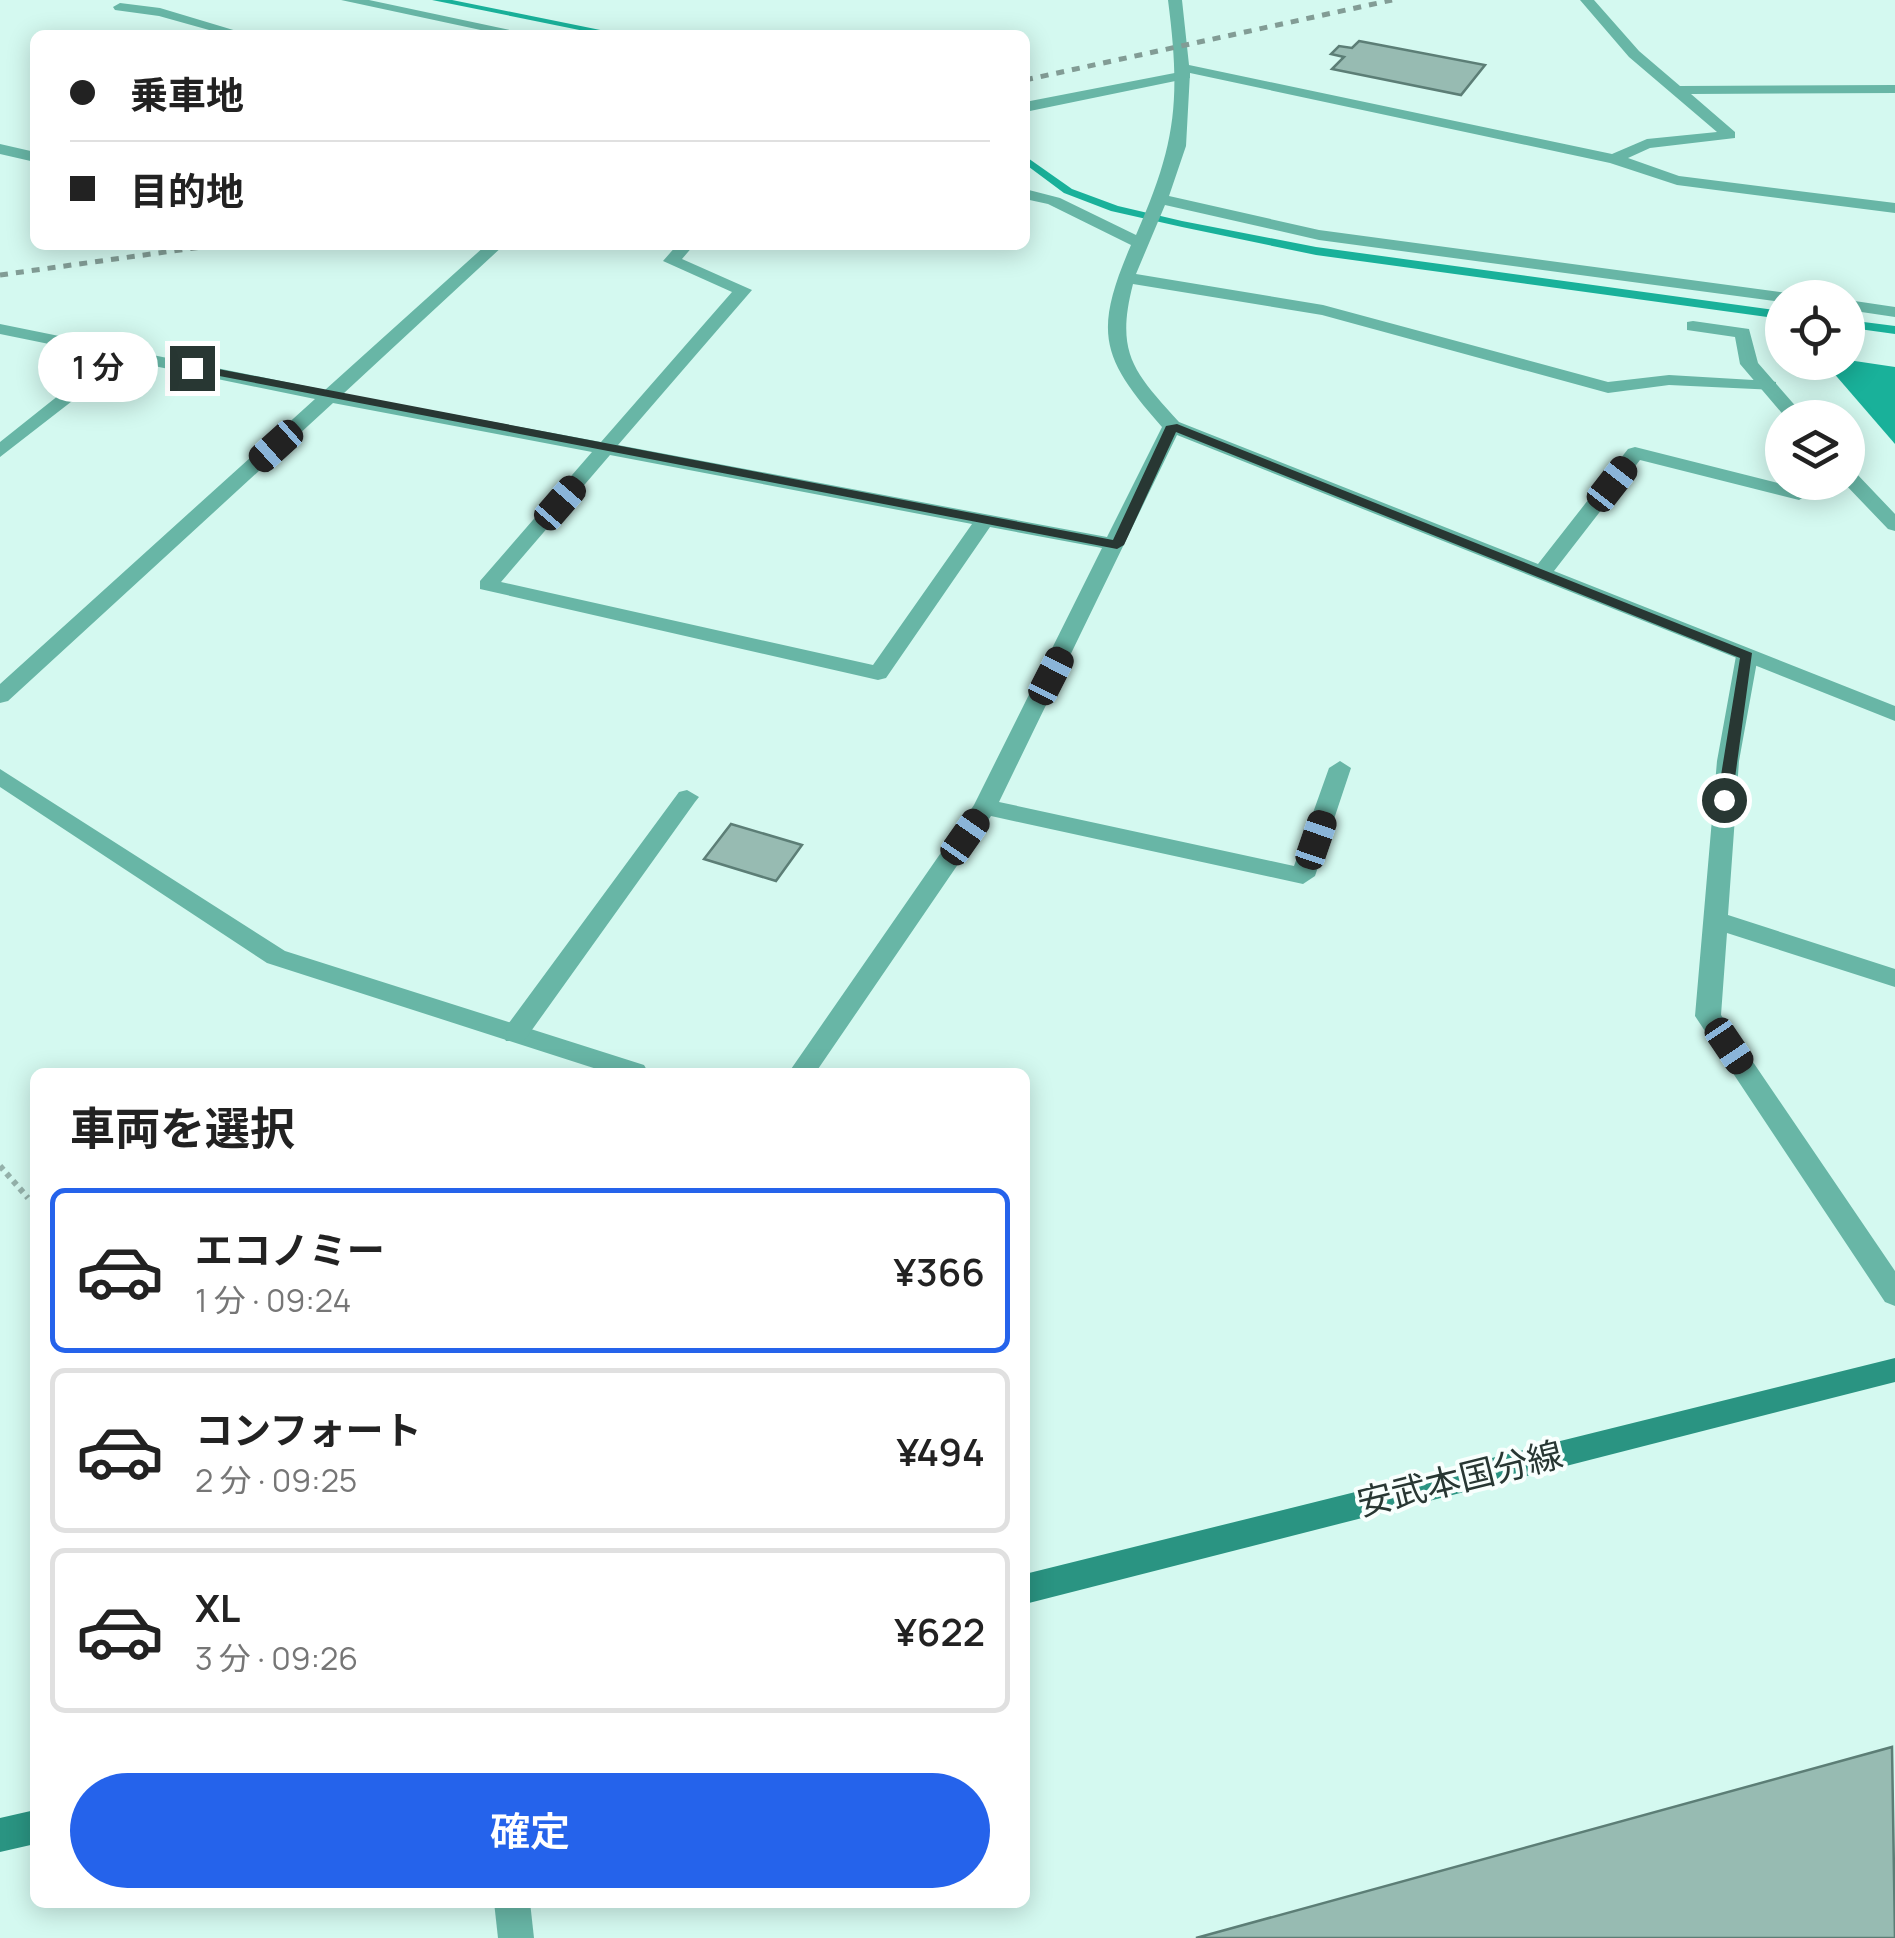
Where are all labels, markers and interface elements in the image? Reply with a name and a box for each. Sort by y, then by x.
text: 乗車地 [130,68,244,120]
text: 目的地 [130,164,244,216]
map controls [1765,280,1865,500]
button: locate [1765,280,1865,380]
callout: 1 分 [37,333,157,403]
text: 1 分 [72,345,124,389]
route end [170,346,215,391]
button: layers [1765,400,1865,500]
car [244,415,308,477]
car [1582,451,1642,517]
car [529,471,591,535]
car [1024,642,1078,710]
route start [1702,778,1747,823]
car [936,804,994,870]
car [1292,807,1340,873]
car [1700,1013,1758,1079]
text: 車両を選択 [70,1097,295,1159]
text: エコノミー [195,1223,385,1275]
icon: car [75,1226,165,1316]
text: ¥366 [893,1245,985,1297]
text: 1 分 · 09:24 [195,1278,351,1322]
text: コンフォート [195,1403,422,1455]
icon: car [75,1406,165,1496]
text: ¥494 [896,1425,985,1477]
street label: 安武本国分線 [1352,1429,1567,1527]
text: 2 分 · 09:25 [195,1458,357,1502]
text: XL [195,1581,240,1633]
icon: car [75,1586,165,1676]
text: ¥622 [894,1605,985,1657]
text: 3 分 · 09:26 [195,1636,358,1680]
button: 確定 [70,1773,990,1888]

